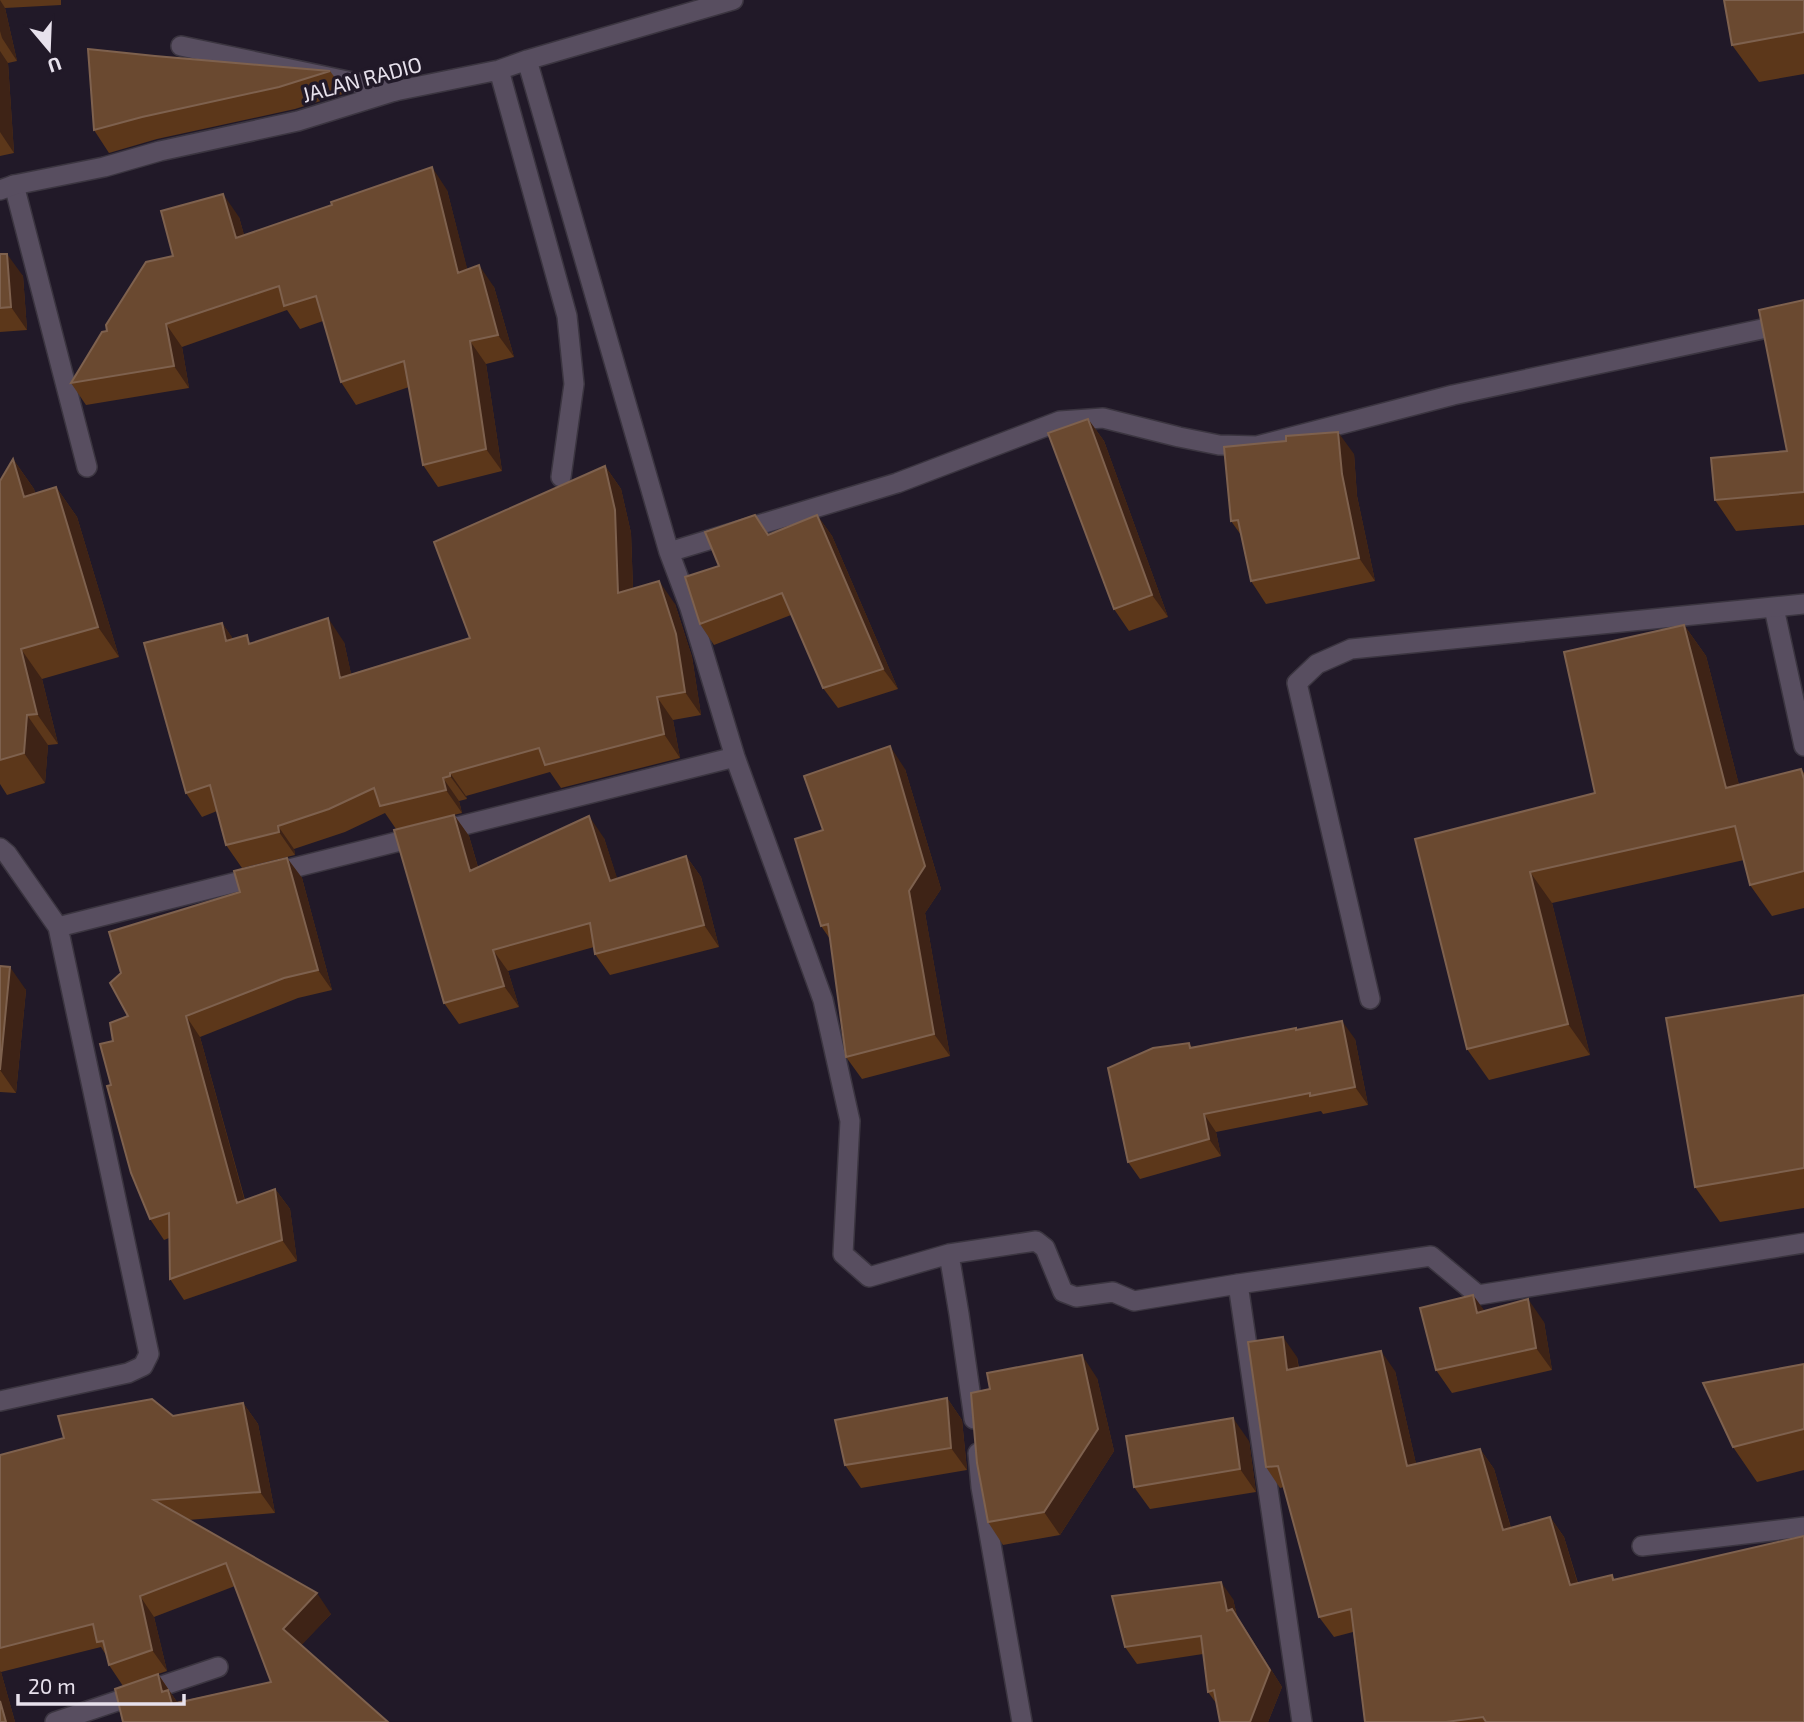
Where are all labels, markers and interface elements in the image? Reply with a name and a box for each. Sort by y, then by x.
north arrow [14,14,84,84]
street label: JALAN RADIO [299,51,424,107]
text: U [45,53,65,79]
scale bar [18,1662,184,1706]
text: 20 m [28,1673,76,1698]

